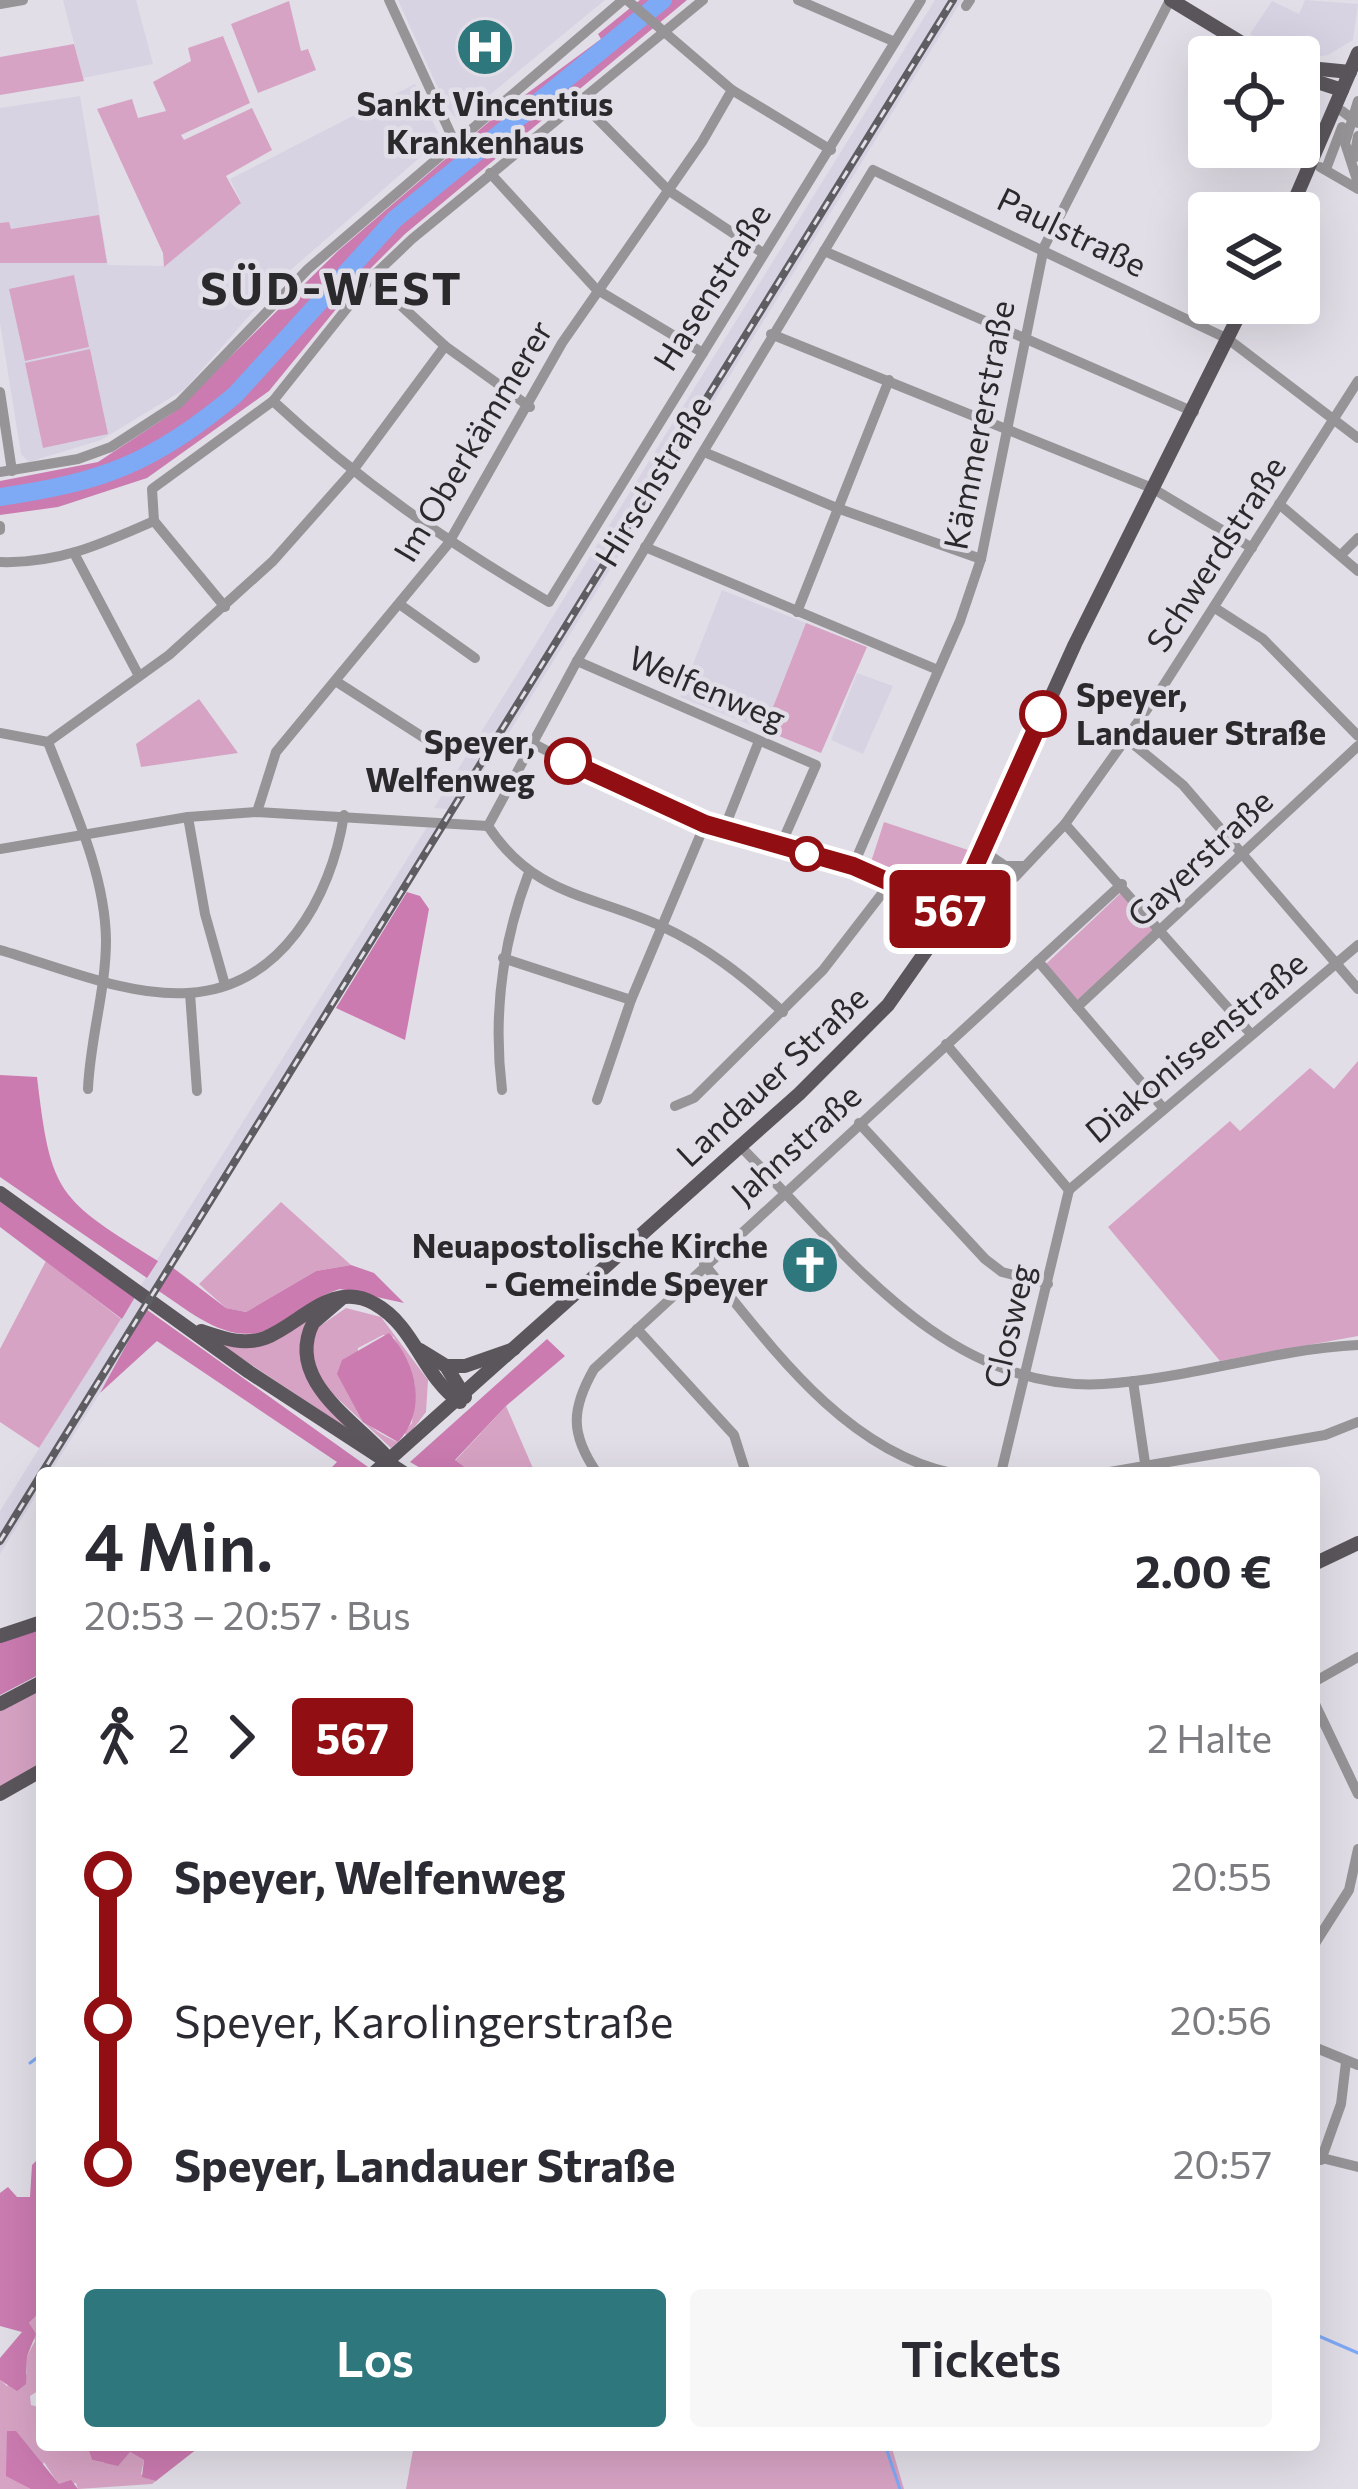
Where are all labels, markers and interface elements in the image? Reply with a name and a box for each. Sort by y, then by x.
hospital icon: Sankt Vincentius Krankenhaus [454,16,516,78]
map controls [1188,36,1320,324]
button: locate [1188,36,1320,168]
place label: Sankt Vincentius Krankenhaus [357,82,614,161]
street label: Paulstraße [991,177,1154,284]
button: layers [1188,192,1320,324]
street label: Hasenstraße [643,195,778,377]
district label: SÜD-WEST [200,259,464,314]
street label: Kämmererstraße [933,297,1022,553]
street label: Im Oberkämmerer [383,312,560,568]
street label: Hirschstraße [585,387,719,573]
street label: Schwerdstraße [1136,448,1293,659]
street label: Welfenweg [623,635,792,738]
place label: Speyer, Landauer Straße [1076,673,1326,752]
marker: Speyer, Landauer Straße [1021,692,1065,736]
place label: Speyer, Welfenweg [365,720,535,799]
marker: Speyer, Welfenweg [546,739,590,783]
street label: Gayerstraße [1118,779,1280,934]
unlabelled marker [791,838,823,870]
line badge: 567 [881,870,1019,948]
text: 567 [913,883,987,935]
street label: Diakonissenstraße [1076,941,1314,1150]
street label: Landauer Straße [667,976,875,1174]
street label: Jahnstraße [722,1074,868,1212]
place label: Neuapostolische Kirche - Gemeinde Speyer [412,1224,768,1303]
church icon: Neuapostolische Kirche - Gemeinde Speyer [779,1234,841,1296]
street label: Closweg [973,1259,1042,1392]
text: 4 Min. [84,1504,273,1585]
text: 2.00 € [1135,1542,1272,1597]
text: 20:53 – 20:57 · Bus [84,1590,411,1638]
icon: walk [84,1704,150,1770]
icon: forward [208,1704,274,1770]
text: 567 [316,1711,389,1763]
text: 2 [168,1713,190,1761]
text: 2 Halte [1147,1713,1272,1761]
text: Speyer, Welfenweg [174,1848,566,1903]
text: 20:55 [1171,1851,1272,1899]
text: Speyer, Karolingerstraße [174,1992,673,2047]
text: 20:56 [1170,1995,1272,2043]
text: Speyer, Landauer Straße [174,2136,675,2191]
text: 20:57 [1173,2139,1272,2187]
button: Los [84,2289,666,2427]
button: Tickets [690,2289,1272,2427]

